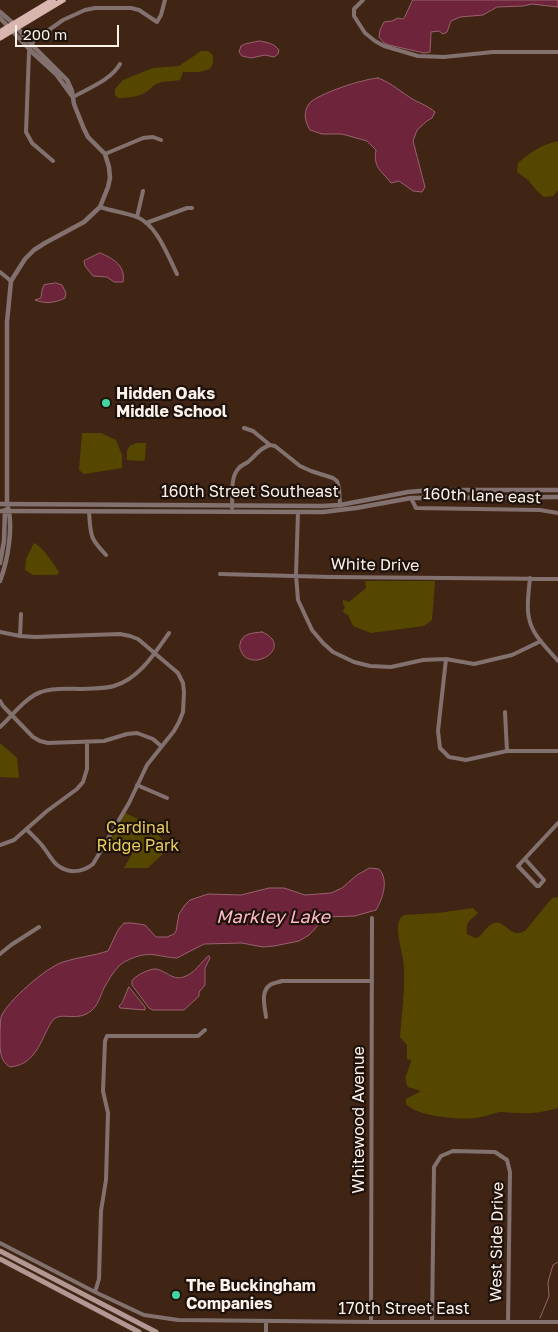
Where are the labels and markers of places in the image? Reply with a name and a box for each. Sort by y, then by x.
place label: Hidden Oaks Middle School [116,384,227,422]
marker: Hidden Oaks Middle School [100,397,112,409]
place label: The Buckingham Companies [186,1276,316,1314]
marker: The Buckingham Companies [170,1289,182,1301]

